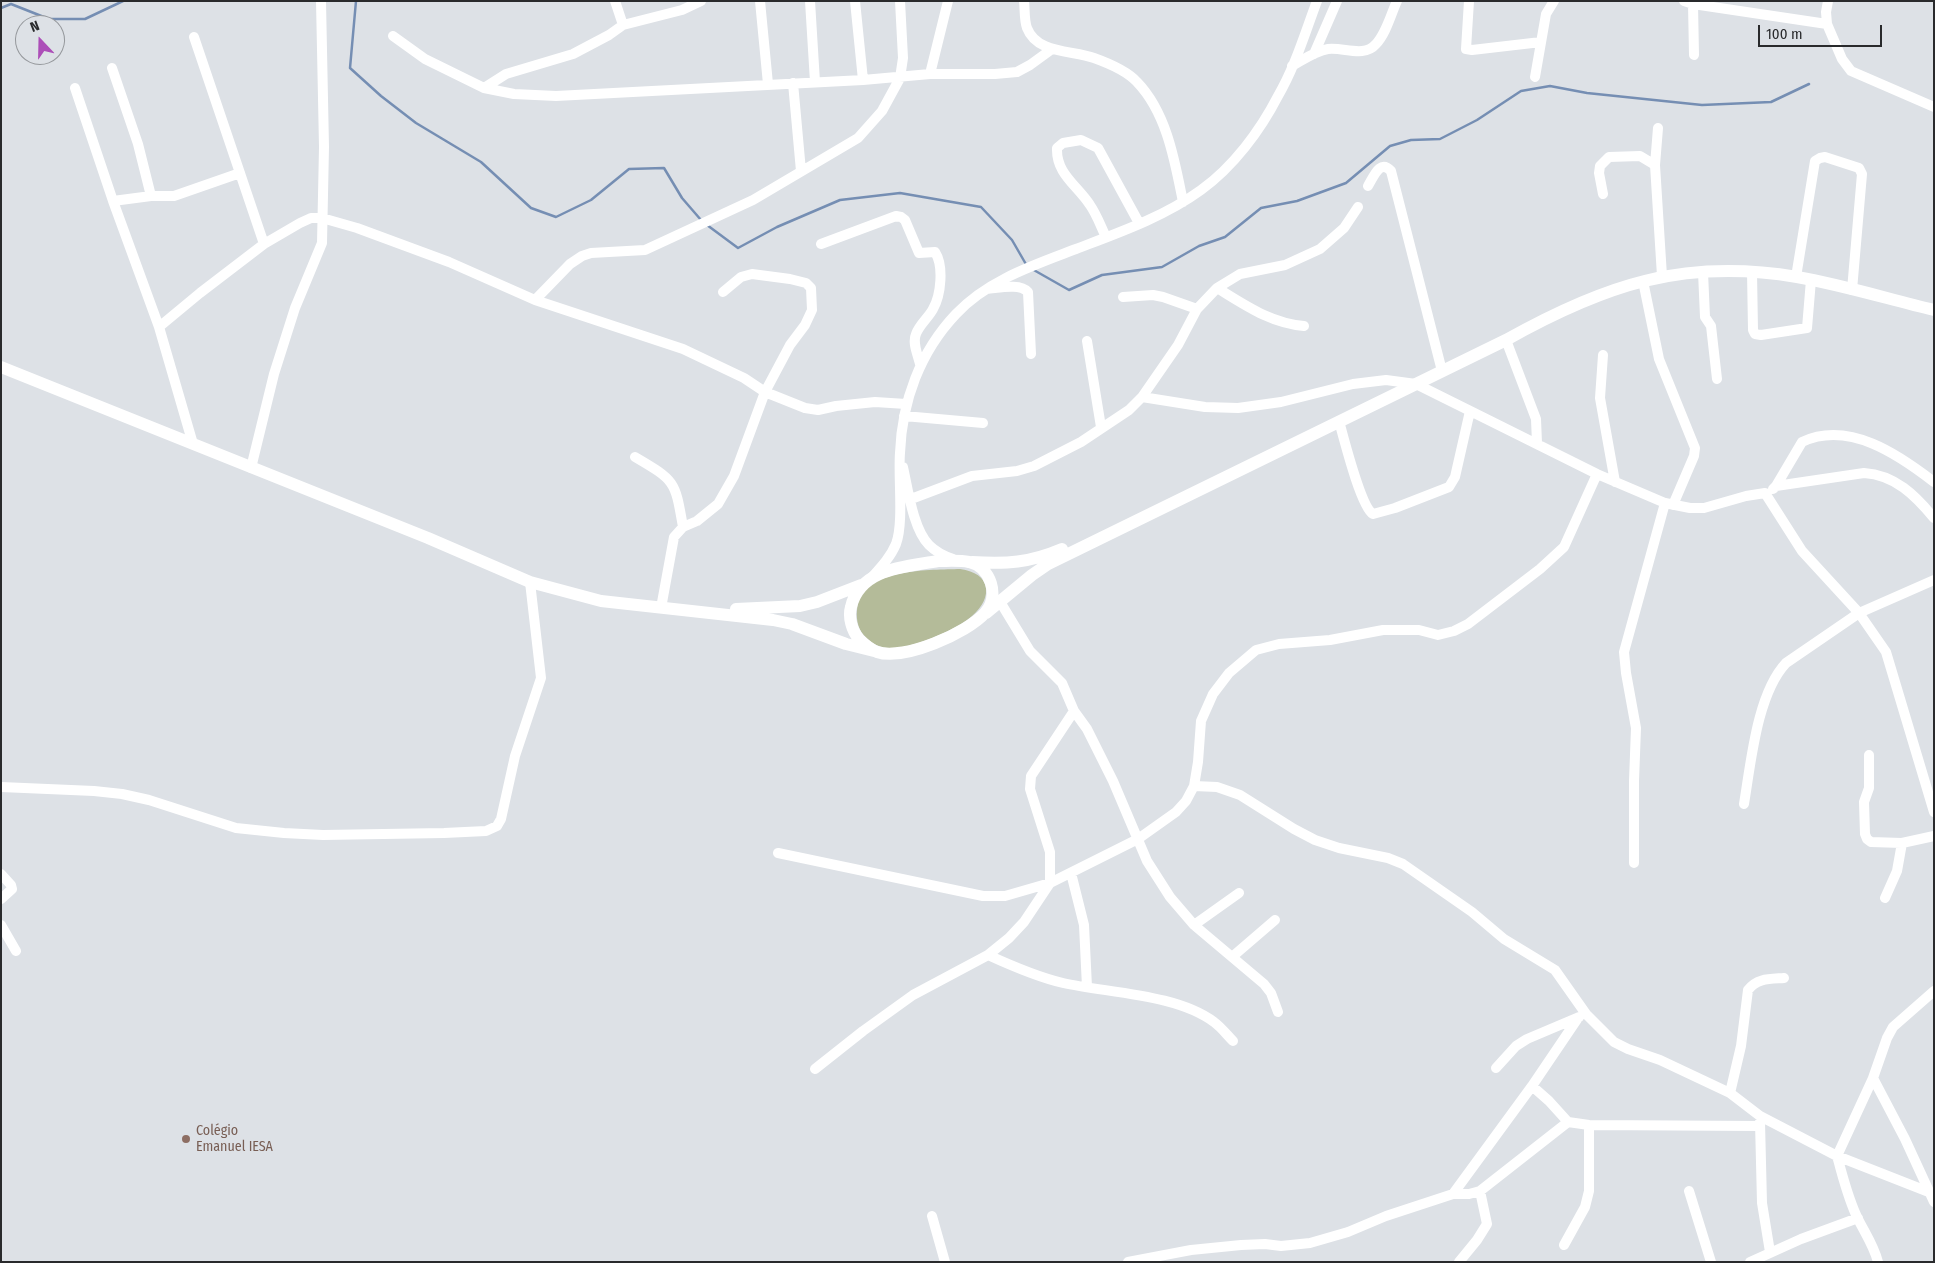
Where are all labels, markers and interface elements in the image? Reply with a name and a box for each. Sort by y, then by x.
north arrow [15,15,65,65]
scale bar [1760,15,1884,47]
text: N [28,17,42,36]
text: 100 m [1766,25,1803,43]
place label: Colégio Emanuel IESA [196,1123,273,1156]
marker: Colégio Emanuel IESA [180,1133,192,1145]

